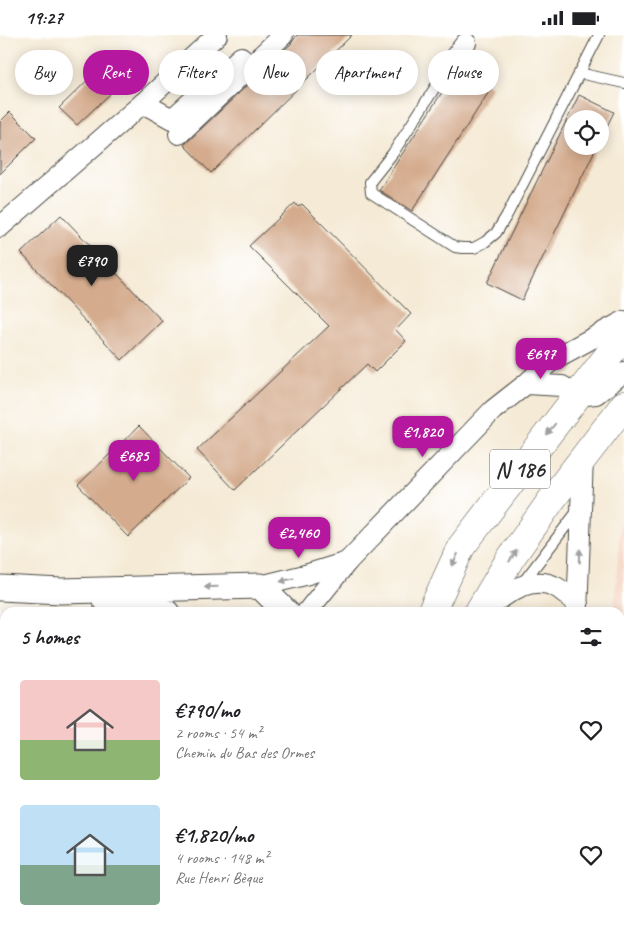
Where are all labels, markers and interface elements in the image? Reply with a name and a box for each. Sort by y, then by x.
text: 19:27 [25,6,63,30]
chip: Buy [15,50,73,95]
chip: Rent [83,50,149,95]
chip: Filters [159,50,234,95]
chip: New [244,50,306,95]
chip: Apartment [316,50,418,95]
chip: House [428,50,499,95]
map controls [564,110,609,155]
button: locate [564,110,609,155]
pin: €790 [62,245,122,287]
text: €790 [78,251,106,271]
pin: €697 [511,337,571,380]
text: €697 [527,344,555,364]
pin: €1,820 [382,415,464,458]
text: €1,820 [403,422,443,442]
one-way arrow [546,422,556,436]
pin: €685 [104,439,164,482]
text: €685 [120,446,148,466]
road number: N 186 [490,449,550,489]
pin: €2,460 [258,517,340,559]
text: €2,460 [279,523,319,543]
one-way arrow [576,548,584,564]
one-way arrow [508,549,517,563]
one-way arrow [451,553,459,567]
one-way arrow [280,576,295,584]
one-way arrow [203,584,219,592]
icon: filters [577,623,605,651]
text: 5 homes [20,624,79,650]
text: €790/mo [175,697,239,723]
icon: home [60,700,120,760]
icon: heart [577,716,605,744]
text: 2 rooms · 54 m² [175,723,261,743]
text: Chemin du Bas des Ormes [175,743,314,763]
text: €1,820/mo [175,822,253,848]
icon: home [60,825,120,885]
icon: heart [577,841,605,869]
text: 4 rooms · 148 m² [175,848,269,868]
text: Rue Henri Bèque [175,868,263,888]

